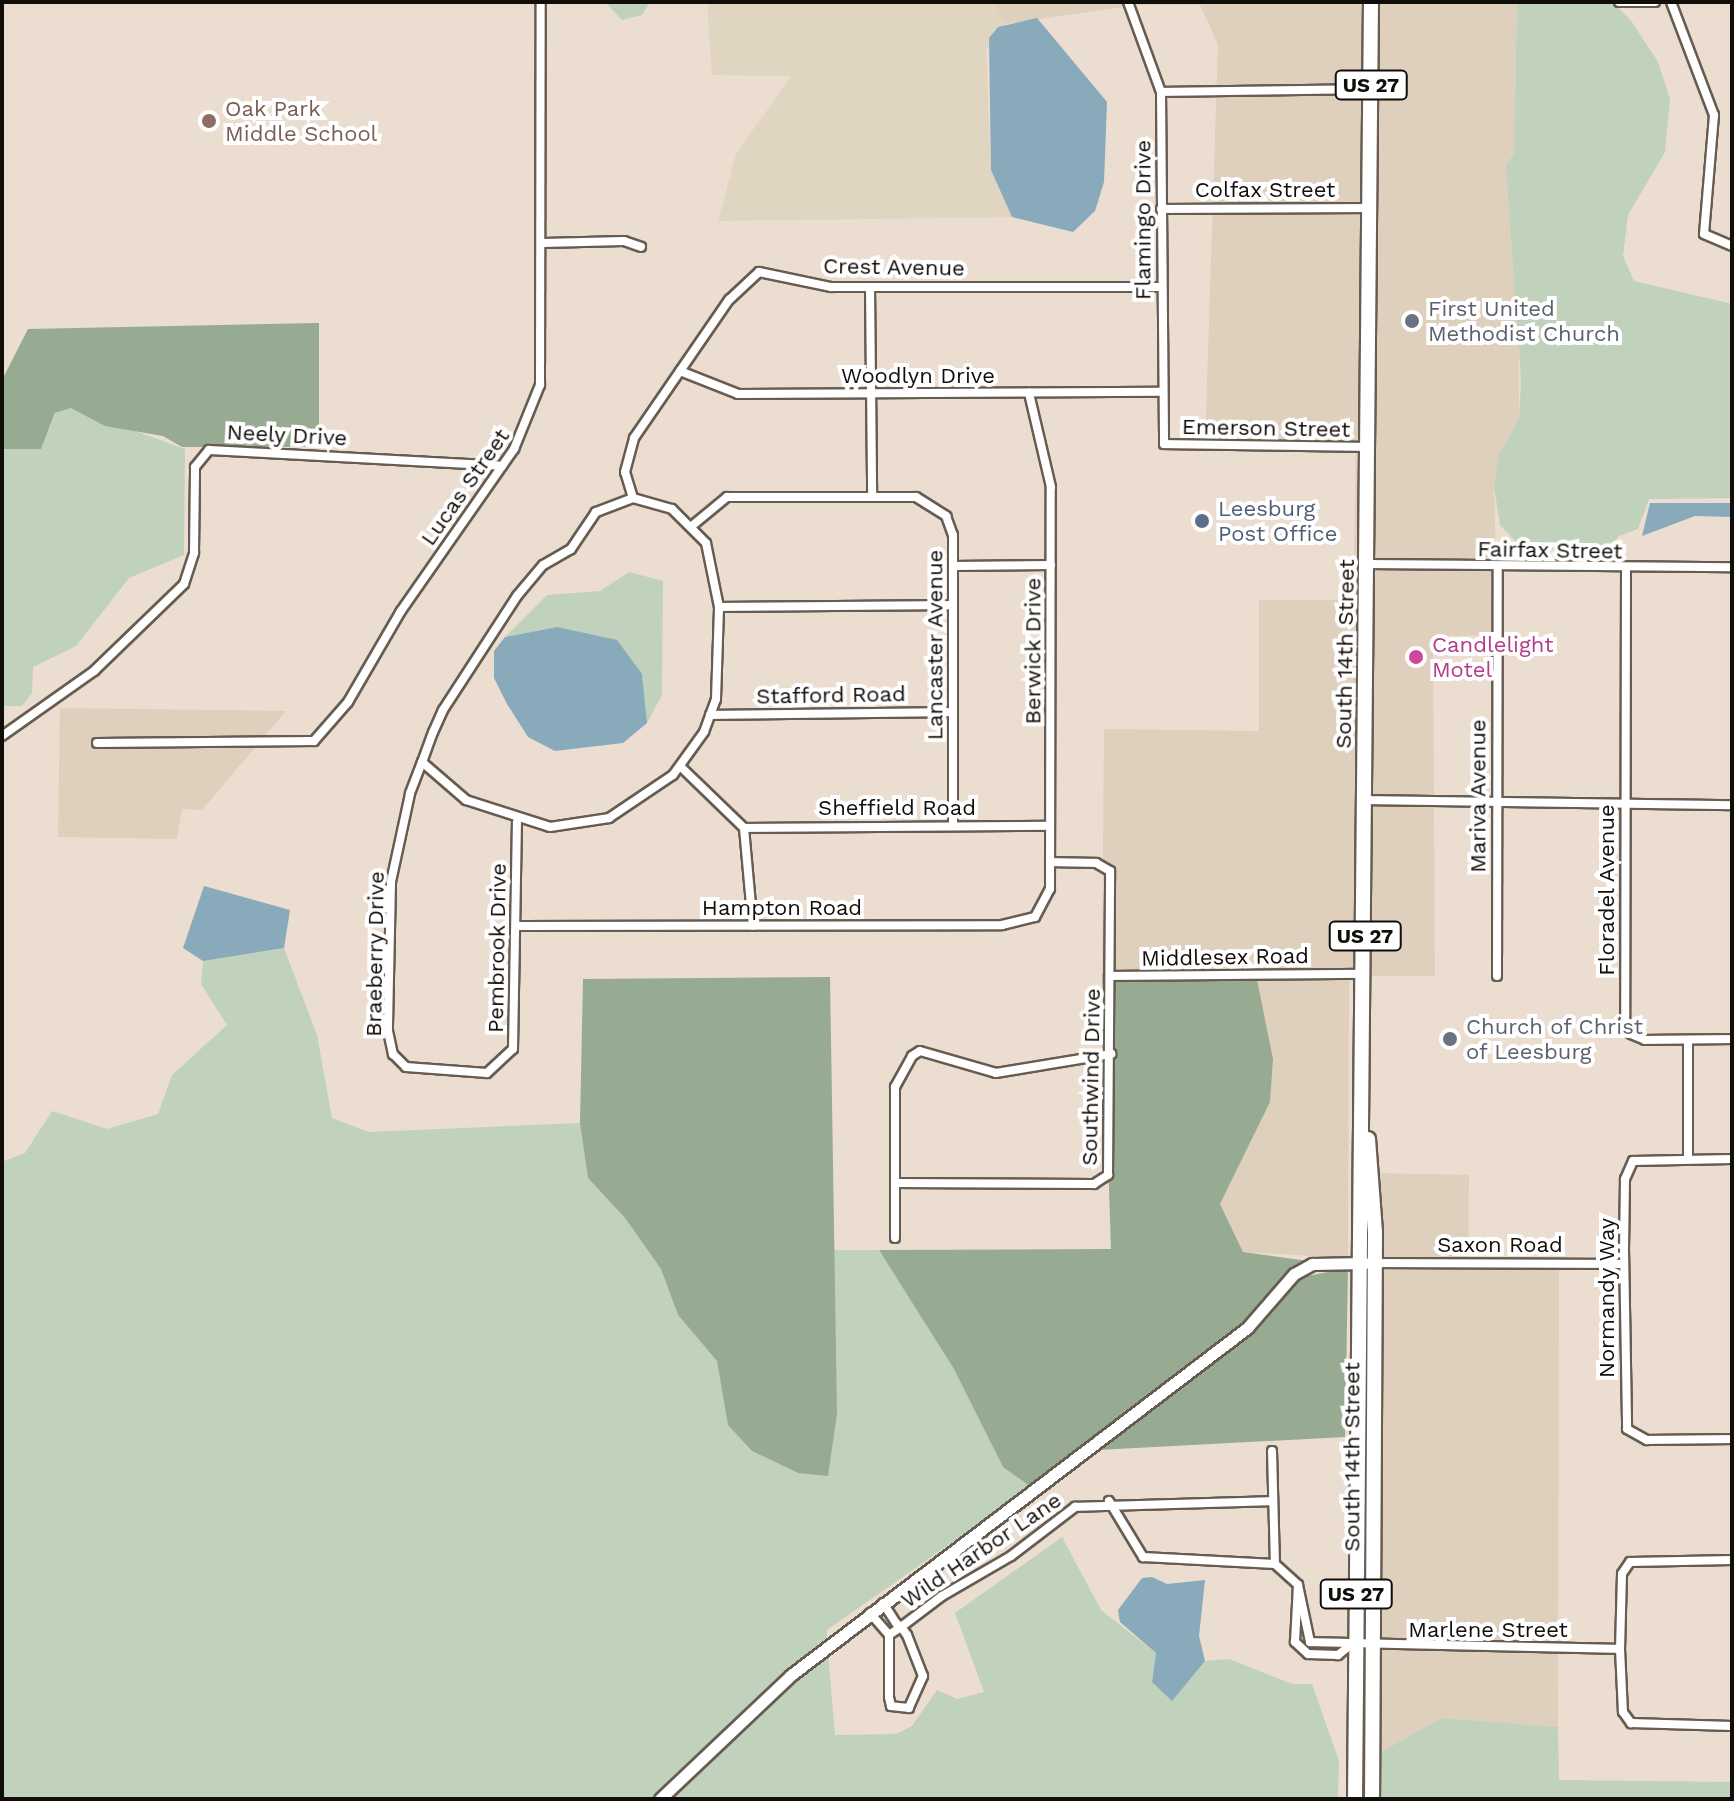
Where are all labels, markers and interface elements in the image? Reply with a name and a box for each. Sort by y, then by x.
road number: US 27 [1333,69,1409,101]
place label: Oak Park Middle School [225,95,377,146]
marker: Oak Park Middle School [200,112,218,130]
street label: Flamingo Drive [1130,140,1156,300]
street label: Colfax Street [1195,177,1335,203]
street label: Crest Avenue [823,253,965,281]
place label: First United Methodist Church [1428,295,1620,346]
marker: First United Methodist Church [1403,312,1421,330]
street label: Woodlyn Drive [841,363,995,389]
street label: Emerson Street [1182,413,1350,443]
street label: Neely Drive [226,419,348,451]
street label: Lucas Street [415,423,515,551]
place label: Leesburg Post Office [1218,495,1337,546]
marker: Leesburg Post Office [1193,512,1211,530]
street label: Fairfax Street [1477,536,1623,564]
street label: Lancaster Avenue [922,549,948,741]
street label: South 14th Street [1330,559,1360,749]
street label: Berwick Drive [1020,577,1046,725]
place label: Candlelight Motel [1432,631,1553,682]
marker: Candlelight Motel [1407,648,1425,666]
street label: Stafford Road [756,680,906,710]
street label: Mariva Avenue [1465,719,1491,873]
street label: Sheffield Road [818,795,976,821]
street label: Floradel Avenue [1594,803,1620,977]
street label: Pembrook Drive [482,863,512,1033]
street label: Braeberry Drive [360,871,390,1037]
street label: Hampton Road [702,895,862,921]
road number: US 27 [1327,920,1403,952]
street label: Middlesex Road [1141,942,1309,972]
street label: Southwind Drive [1076,988,1106,1166]
place label: Church of Christ of Leesburg [1466,1013,1644,1064]
marker: Church of Christ of Leesburg [1441,1030,1459,1048]
street label: Normandy Way [1594,1217,1620,1379]
street label: Saxon Road [1437,1232,1563,1258]
street label: South 14th Street [1339,1362,1365,1552]
street label: Wild Harbor Lane [896,1487,1066,1613]
road number: US 27 [1318,1578,1394,1610]
street label: Marlene Street [1408,1617,1568,1643]

